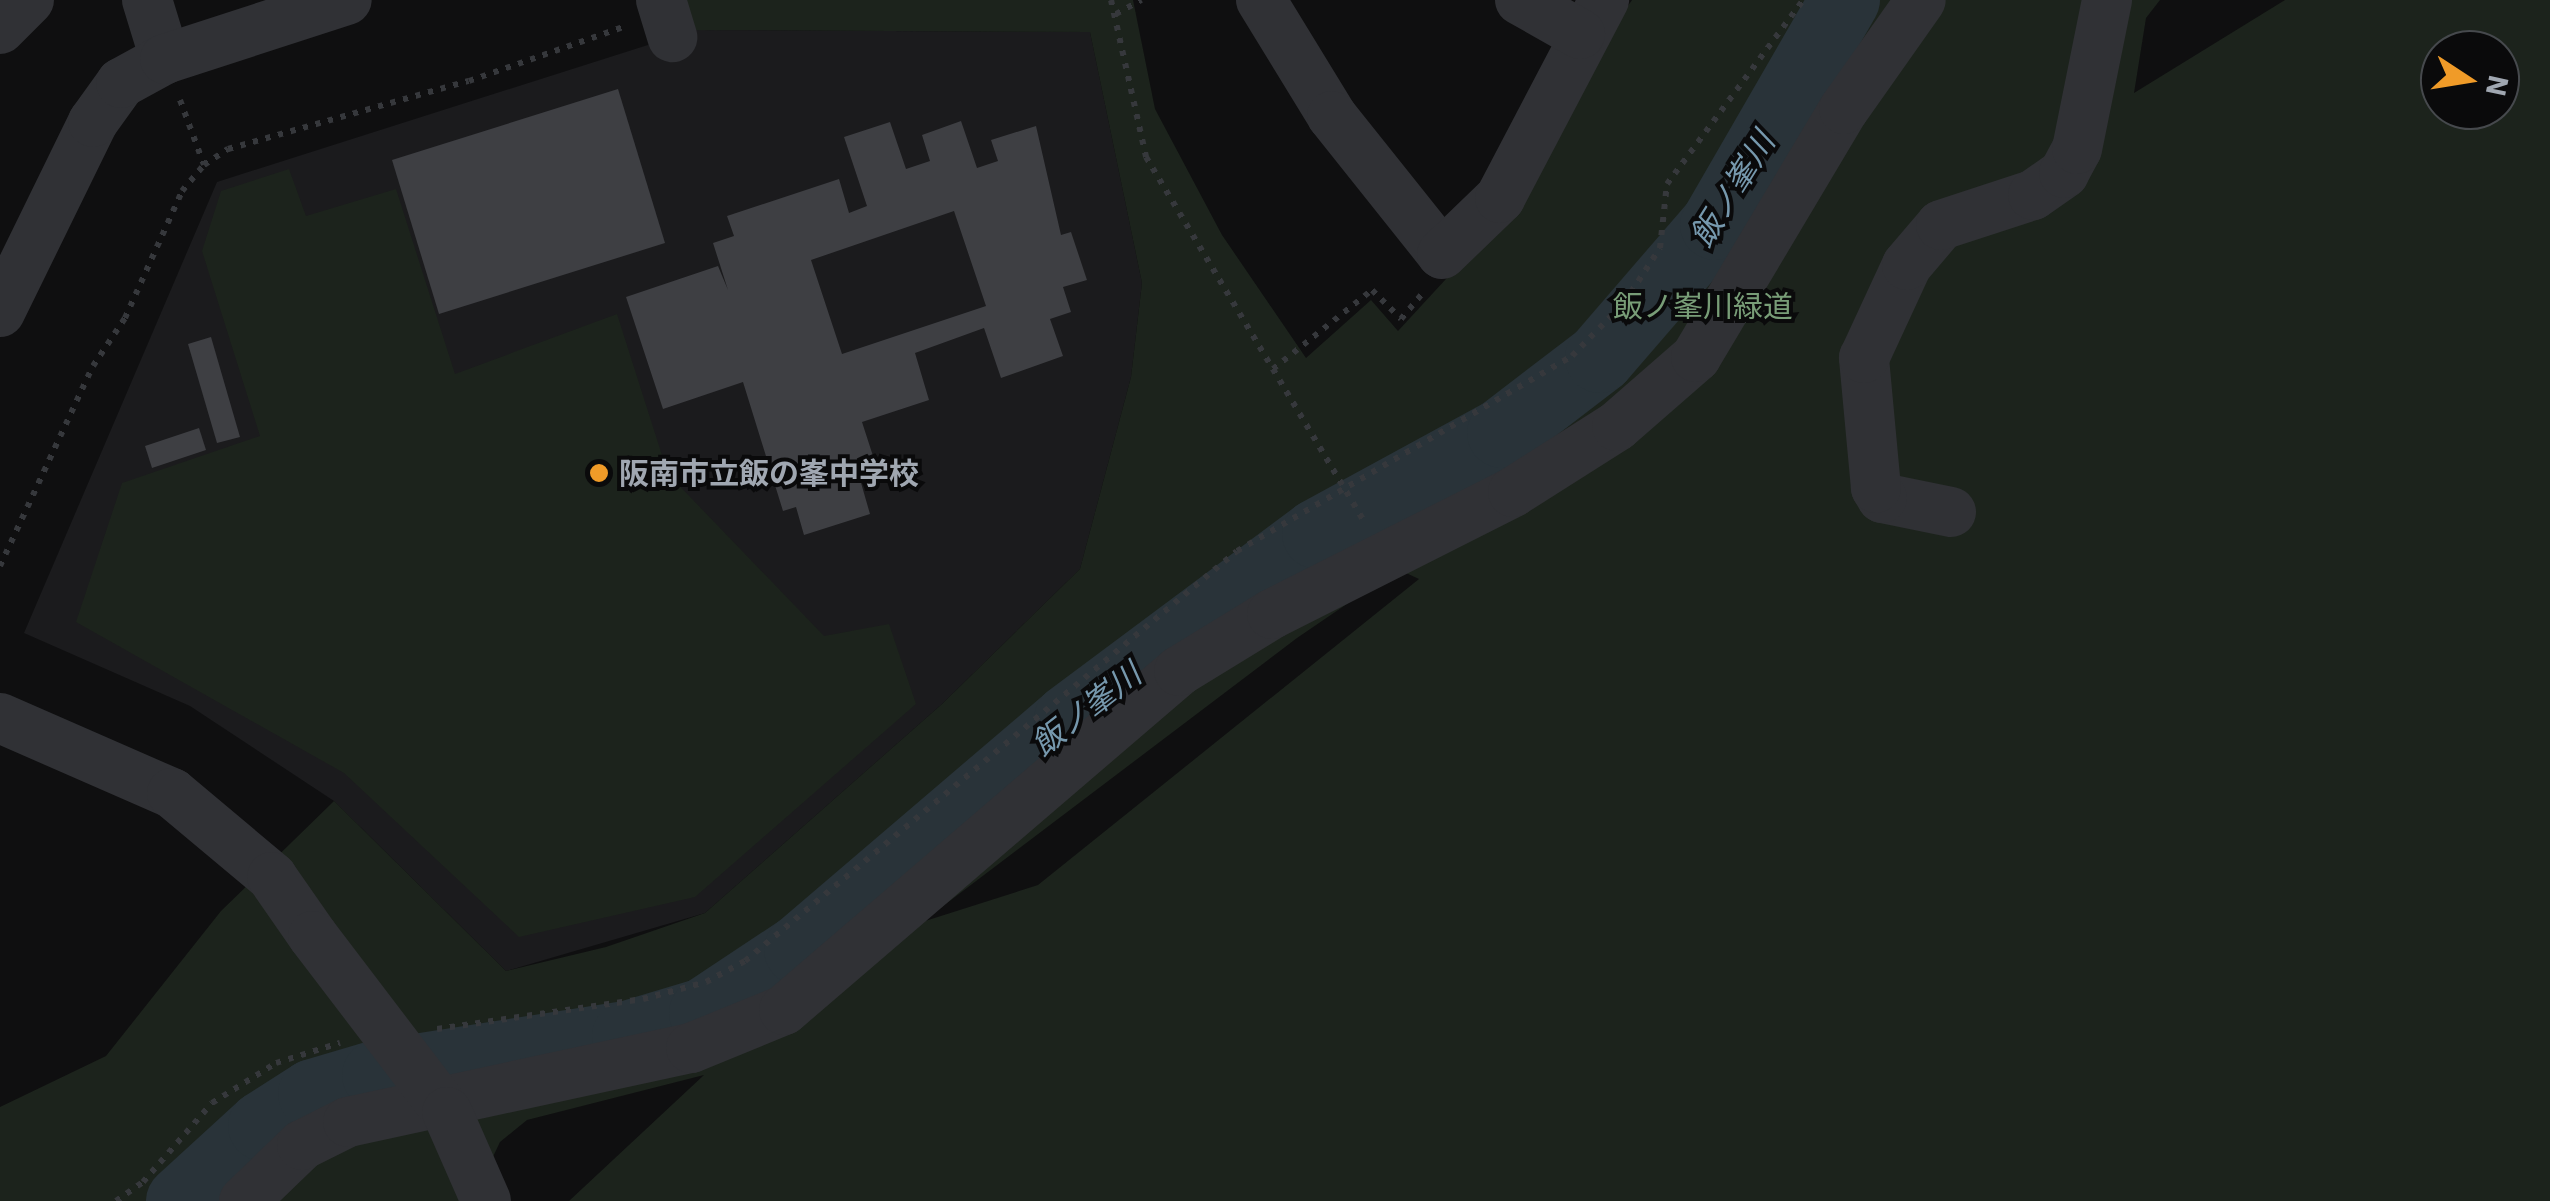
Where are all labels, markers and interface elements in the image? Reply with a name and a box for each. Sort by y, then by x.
north arrow [2420,30,2520,130]
text: N [2478,72,2518,100]
water label: 飯ノ峯川 [1682,125,1782,253]
park label: 飯ノ峯川緑道 [1613,288,1793,324]
place label: 阪南市立飯の峯中学校 [619,455,919,491]
marker: 阪南市立飯の峯中学校 [588,462,610,484]
water label: 飯ノ峯川 [1024,654,1148,764]

